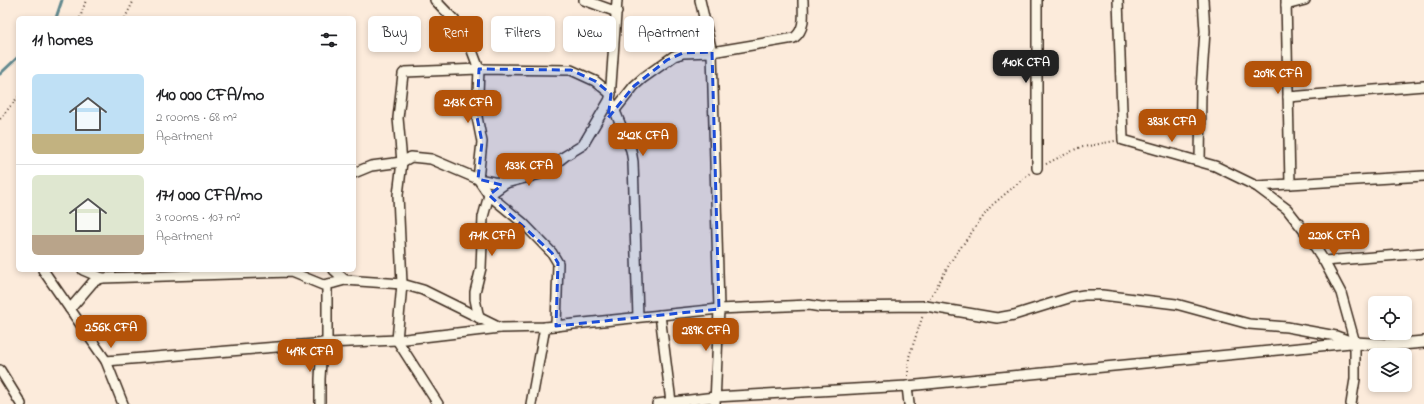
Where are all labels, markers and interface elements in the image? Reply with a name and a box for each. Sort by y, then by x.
chip: Buy [368,16,421,52]
chip: Rent [429,16,483,52]
chip: Filters [491,16,555,52]
chip: New [563,16,616,52]
chip: Apartment [624,16,714,52]
text: 11 homes [32,28,93,53]
icon: filters [318,29,340,51]
pin: 140K CFA [985,50,1067,84]
text: 140K CFA [1002,53,1050,72]
pin: 209K CFA [1237,61,1319,95]
text: 209K CFA [1253,64,1303,83]
text: 140 000 CFA/mo [156,83,264,108]
icon: home [64,90,112,138]
pin: 213K CFA [427,90,509,124]
text: 213K CFA [443,93,493,112]
text: 2 rooms · 68 m² [156,108,237,127]
pin: 383K CFA [1131,109,1213,143]
text: 383K CFA [1148,112,1196,131]
pin: 242K CFA [602,123,684,157]
text: 242K CFA [617,126,669,145]
text: Apartment [156,127,213,146]
pin: 133K CFA [488,153,570,187]
text: 133K CFA [505,156,553,175]
text: 171 000 CFA/mo [156,183,262,208]
icon: home [64,191,112,239]
text: 3 rooms · 107 m² [156,208,240,227]
pin: 171K CFA [451,223,533,257]
pin: 220K CFA [1293,223,1375,257]
text: 171K CFA [469,226,515,245]
text: 220K CFA [1308,226,1360,245]
text: Apartment [156,227,213,246]
map controls [1368,296,1412,392]
button: locate [1368,296,1412,340]
pin: 256K CFA [70,315,152,349]
text: 256K CFA [85,318,137,337]
pin: 289K CFA [665,318,747,352]
text: 289K CFA [682,321,730,340]
pin: 419K CFA [269,339,351,373]
text: 419K CFA [287,342,333,361]
button: layers [1368,348,1412,392]

